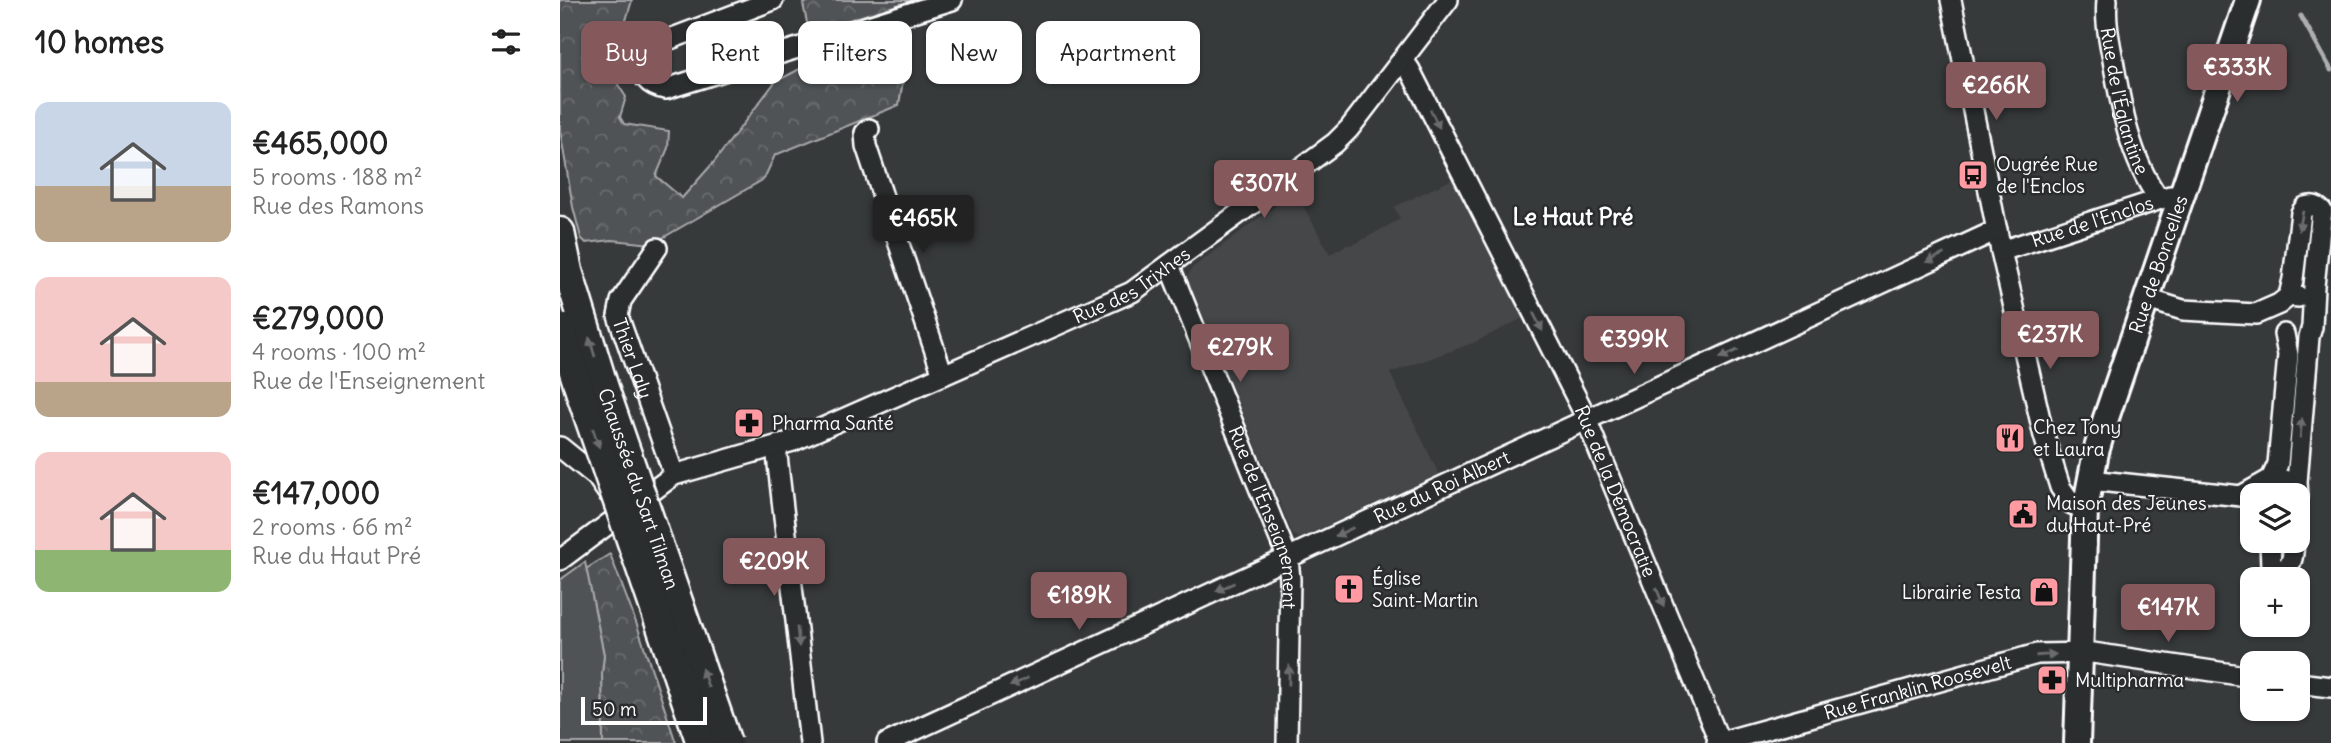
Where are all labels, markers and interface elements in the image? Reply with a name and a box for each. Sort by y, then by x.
chip: Buy [581,21,672,84]
chip: Rent [686,21,784,84]
chip: Filters [798,21,912,84]
chip: New [926,21,1022,84]
chip: Apartment [1036,21,1200,84]
text: 10 homes [35,23,164,61]
icon: filters [487,23,525,61]
street label: Rue de l'Églantine [2095,26,2155,179]
pin: €333K [2188,44,2286,104]
text: €333K [2203,52,2271,81]
pin: €266K [1947,62,2045,122]
text: €266K [1962,70,2030,99]
one-way arrow [1429,110,1441,130]
text: €465,000 [252,124,388,162]
icon: home [91,130,175,214]
place label: Ougrée Rue de l'Enclos [1996,152,2098,198]
bus stop icon: Ougrée Rue de l'Enclos [1956,158,1990,192]
pin: €307K [1215,160,1313,220]
text: 5 rooms · 188 m² [252,162,422,191]
text: €307K [1230,168,1298,197]
street label: Rue de l'Enclos [2028,190,2156,252]
text: Rue des Ramons [252,191,424,220]
street label: Rue de Boncelles [2124,192,2193,337]
pin: €465K [874,196,972,255]
district label: Le Haut Pré [1513,202,1633,231]
text: €465K [889,203,957,232]
one-way arrow [2296,210,2307,232]
street label: Rue des Trixhes [1069,242,1195,328]
one-way arrow [1925,253,1945,264]
text: €279,000 [252,299,385,337]
icon: home [91,305,175,389]
one-way arrow [1533,312,1544,332]
pin: €237K [2001,312,2099,371]
street label: Thier Laly [608,315,658,402]
pin: €399K [1585,316,1683,376]
text: €237K [2017,319,2083,348]
pin: €279K [1191,324,1289,384]
text: €399K [1600,324,1668,353]
text: €279K [1207,332,1273,361]
text: 4 rooms · 100 m² [252,337,426,366]
one-way arrow [586,337,596,358]
one-way arrow [1719,349,1739,360]
text: Rue de l'Enseignement [252,366,485,395]
street label: Chaussée du Sart Tilman [593,385,685,593]
street label: Rue de la Démocratie [1570,402,1662,580]
pharmacy icon: Pharma Santé [732,406,766,440]
place label: Pharma Santé [772,411,894,435]
place label: Chez Tony et Laura [2033,415,2121,461]
one-way arrow [2296,416,2307,438]
restaurant icon: Chez Tony et Laura [1993,421,2027,455]
street label: Rue de l'Enseignement [1223,422,1302,609]
one-way arrow [591,428,602,449]
street label: Rue du Roi Albert [1370,445,1514,528]
text: €147,000 [252,474,380,512]
icon: home [91,480,175,564]
map controls [2240,483,2310,721]
button: layers [2240,483,2310,553]
place label: Maison des Jeunes du Haut-Pré [2046,491,2207,537]
public building icon: Maison des Jeunes du Haut-Pré [2006,497,2040,531]
text: 2 rooms · 66 m² [252,512,413,541]
one-way arrow [1334,526,1354,538]
pin: €209K [725,538,823,598]
text: Rue du Haut Pré [252,541,421,570]
text: €209K [739,546,809,575]
place label: Église Saint-Martin [1372,566,1478,612]
button: + [2240,567,2310,637]
pin: €189K [1030,572,1128,632]
church icon: Église Saint-Martin [1332,572,1366,606]
shop icon: Librairie Testa [2027,575,2061,609]
text: €189K [1047,580,1111,609]
place label: Librairie Testa [1902,580,2021,604]
one-way arrow [1215,581,1235,593]
pin: €147K [2119,584,2217,644]
one-way arrow [1655,587,1666,608]
text: €147K [2137,592,2199,621]
one-way arrow [793,626,804,648]
one-way arrow [2035,649,2057,660]
street label: Rue Franklin Roosevelt [1821,650,2014,725]
button: − [2240,651,2310,721]
pharmacy icon: Multipharma [2035,663,2069,697]
one-way arrow [1283,664,1294,686]
one-way arrow [699,668,710,689]
place label: Multipharma [2075,668,2184,692]
one-way arrow [1009,676,1029,688]
scale bar [581,694,707,726]
text: 50 m [592,697,637,721]

